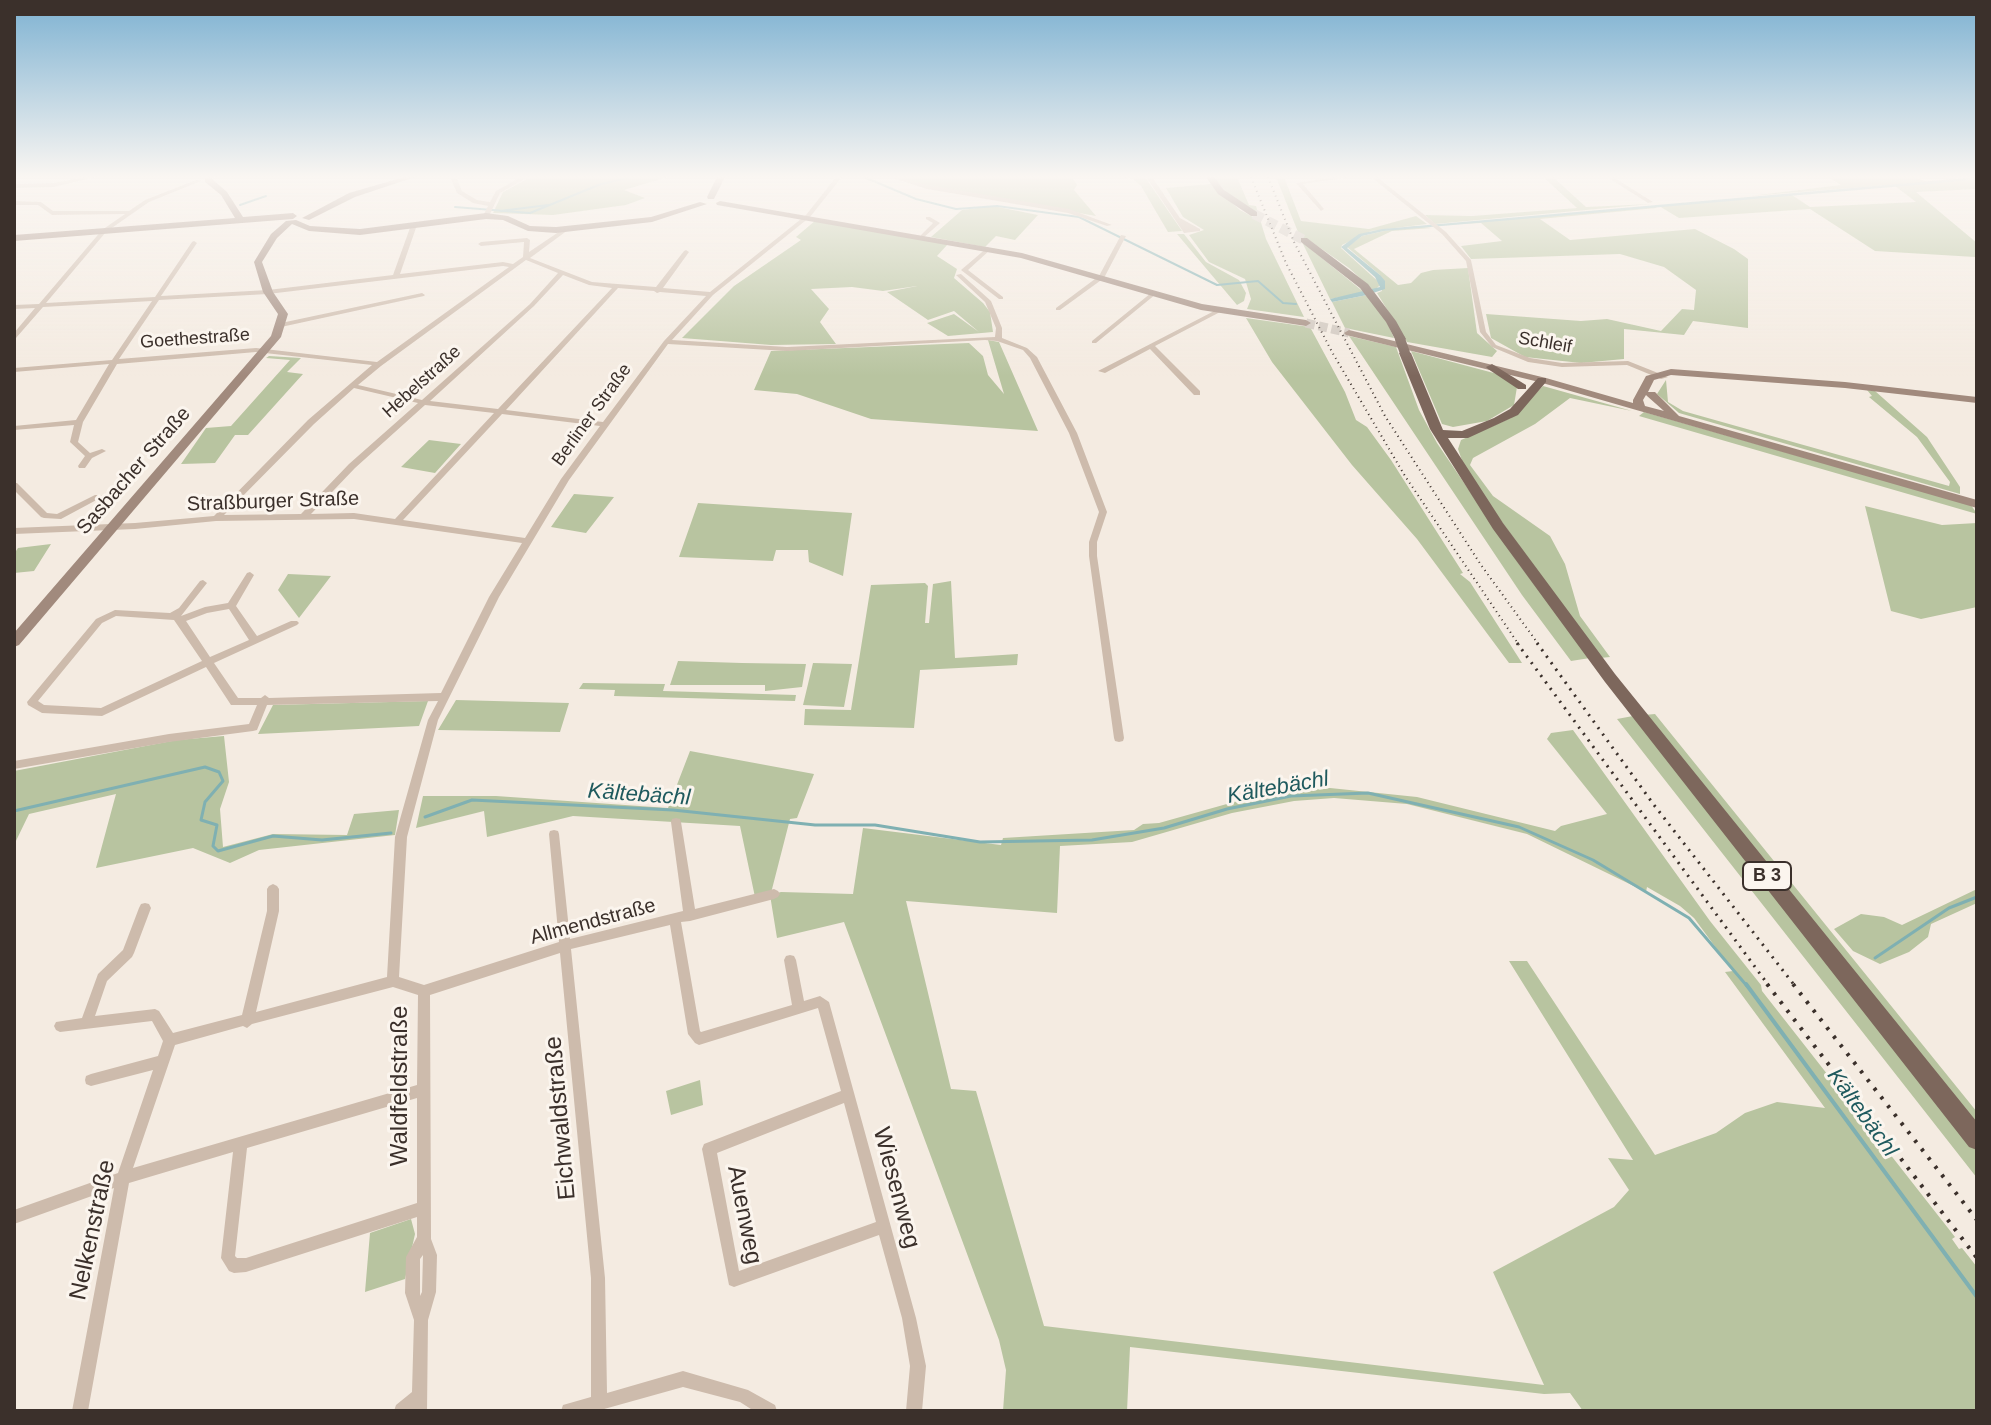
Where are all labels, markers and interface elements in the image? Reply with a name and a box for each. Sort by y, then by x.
street label: Goethestraße [139,324,251,354]
street label: Schleif [1517,328,1573,358]
street label: Hebelstraße [378,341,466,423]
street label: Berliner Straße [548,360,636,470]
street label: Sasbacher Straße [72,402,196,540]
street label: Straßburger Straße [186,487,360,517]
water label: Kältebächl [1225,766,1331,810]
water label: Kältebächl [587,778,691,812]
road number: B 3 [1743,862,1791,890]
street label: Allmendstraße [528,894,658,950]
street label: Waldfeldstraße [386,1006,414,1166]
street label: Eichwaldstraße [540,1035,582,1201]
water label: Kältebächl [1821,1064,1903,1162]
street label: Wiesenweg [866,1124,926,1252]
street label: Nelkenstraße [64,1157,122,1303]
street label: Auenweg [720,1163,768,1267]

